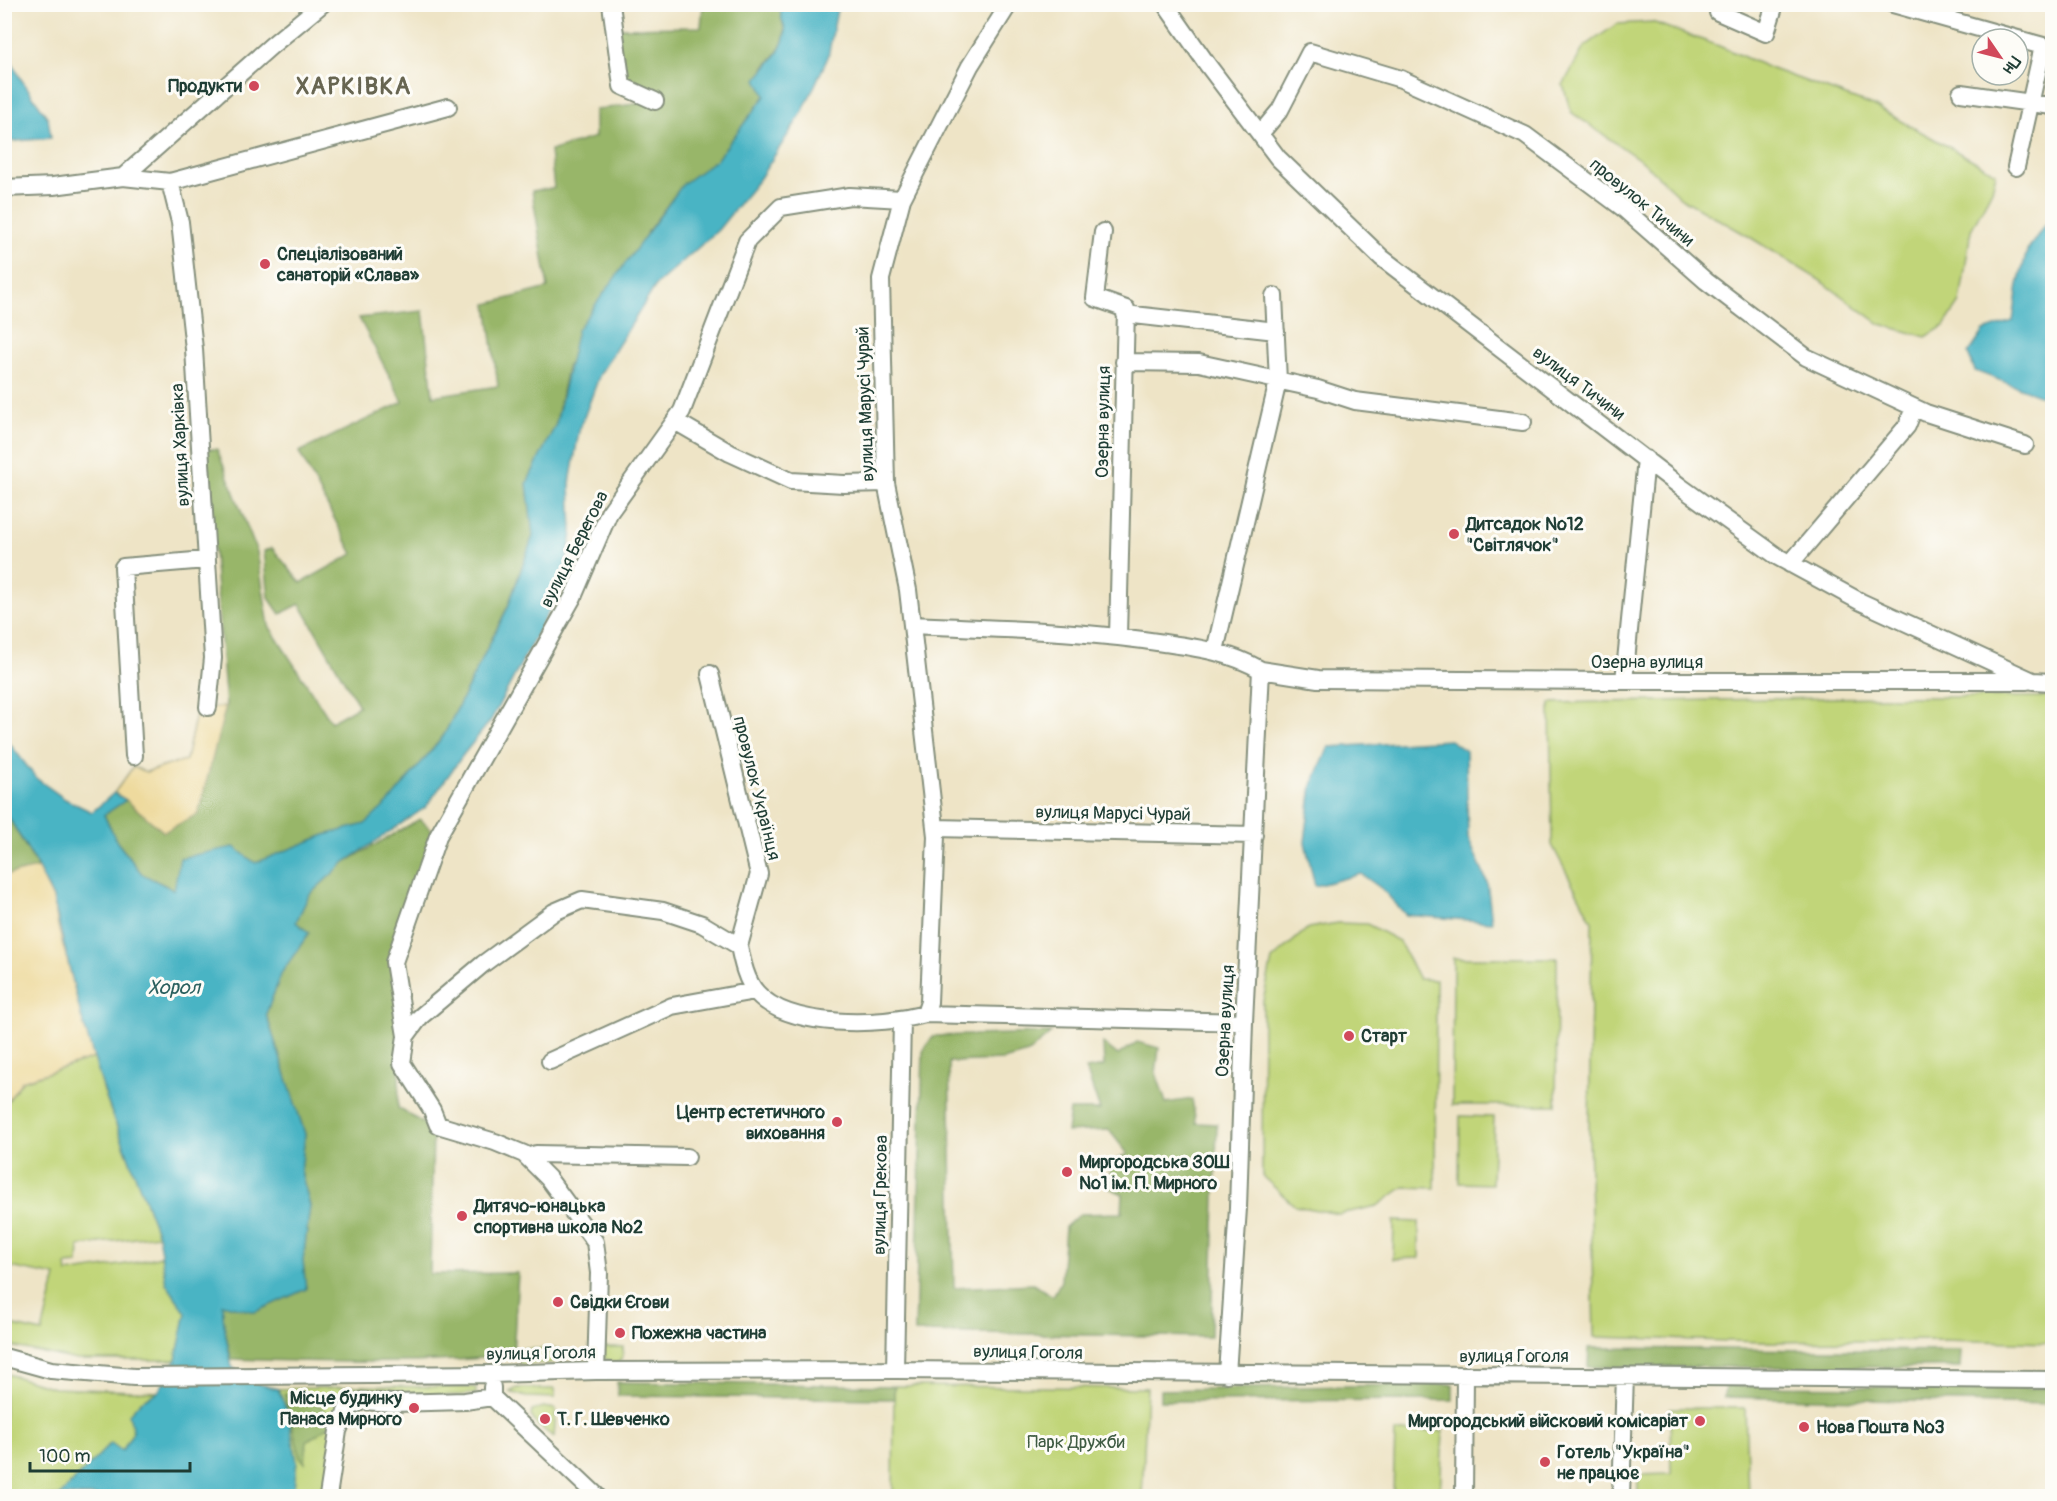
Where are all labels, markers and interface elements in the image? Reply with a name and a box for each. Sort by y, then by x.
north arrow [1970,27,2030,87]
text: Пн [1998,52,2025,78]
district label: ХАРКІВКА [296,72,412,101]
place label: Продукти [168,75,242,98]
marker: Продукти [247,79,261,93]
street label: провулок Тичини [1585,153,1699,252]
place label: Спеціалізований санаторій «Слава» [276,243,420,287]
marker: Спеціалізований санаторій «Слава» [258,257,272,271]
street label: вулиця Марусі Чурай [851,326,880,482]
street label: вулиця Тичини [1528,341,1629,426]
street label: Озерна вулиця [1091,366,1116,478]
street label: вулиця Харківка [166,383,195,507]
street label: вулиця Берегова [535,487,614,611]
place label: Дитсадок №12 "Світлячок" [1465,513,1584,557]
marker: Дитсадок №12 "Світлячок" [1447,527,1461,541]
street label: Озерна вулиця [1591,651,1703,674]
street label: провулок Українця [727,714,786,863]
street label: вулиця Марусі Чурай [1035,801,1191,826]
street label: Озерна вулиця [1211,964,1240,1078]
water label: Хорол [148,975,202,1000]
place label: Старт [1361,1025,1408,1048]
marker: Старт [1342,1029,1356,1043]
place label: Центр естетичного виховання [677,1101,825,1145]
marker: Центр естетичного виховання [830,1115,844,1129]
street label: вулиця Грекова [868,1135,893,1255]
place label: Миргородська ЗОШ №1 ім. П. Мирного [1079,1151,1229,1195]
marker: Миргородська ЗОШ №1 ім. П. Мирного [1060,1165,1074,1179]
place label: Дитячо-юнацька спортивна школа №2 [473,1195,643,1239]
marker: Дитячо-юнацька спортивна школа №2 [455,1209,469,1223]
place label: Свідки Єгови [570,1291,669,1314]
marker: Свідки Єгови [551,1295,565,1309]
place label: Пожежна частина [632,1322,767,1345]
marker: Пожежна частина [613,1326,627,1340]
street label: вулиця Гоголя [973,1340,1083,1365]
street label: вулиця Гоголя [486,1341,596,1366]
street label: вулиця Гоголя [1459,1345,1569,1368]
place label: Місце будинку Панаса Мирного [280,1387,402,1431]
marker: Місце будинку Панаса Мирного [407,1401,421,1415]
place label: Т. Г. Шевченко [556,1408,670,1431]
place label: Миргородський війсковий комісаріат [1408,1410,1689,1433]
marker: Т. Г. Шевченко [538,1412,552,1426]
marker: Миргородський війсковий комісаріат [1693,1414,1707,1428]
place label: Нова Пошта №3 [1816,1416,1945,1439]
marker: Нова Пошта №3 [1797,1420,1811,1434]
park label: Парк Дружби [1027,1431,1125,1454]
scale bar [30,1435,190,1473]
place label: Готель "Україна" не працює [1557,1441,1690,1485]
text: 100 m [39,1445,91,1468]
marker: Готель "Україна" не працює [1538,1455,1552,1469]

